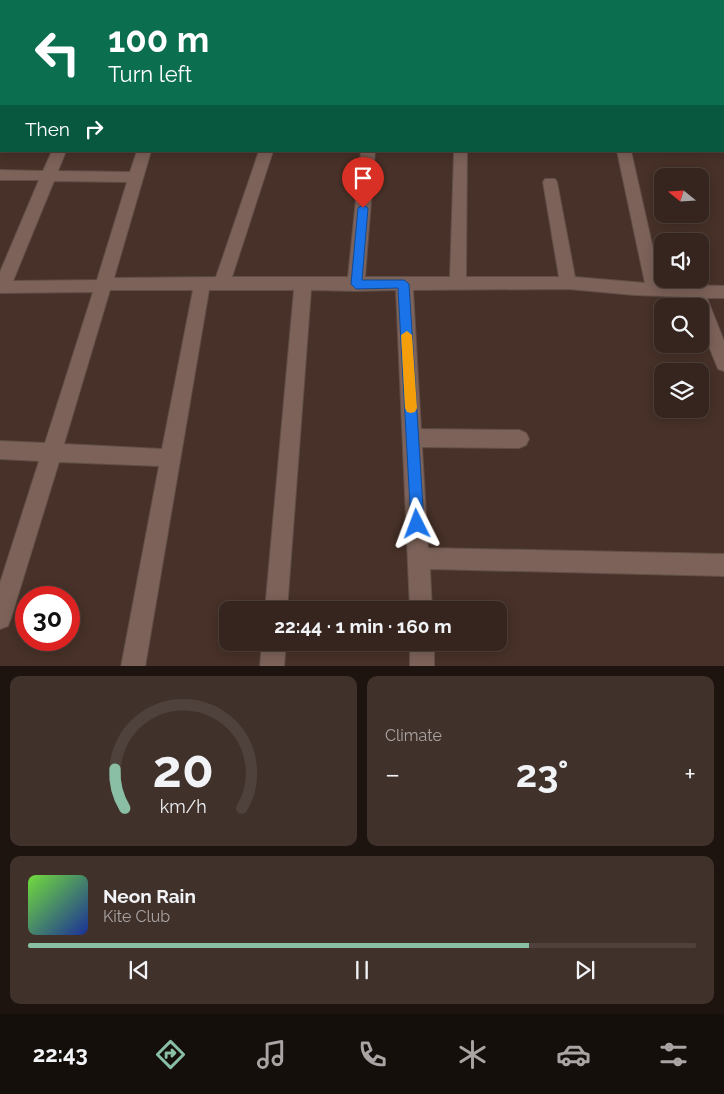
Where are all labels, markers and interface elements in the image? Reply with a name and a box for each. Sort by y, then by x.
text: 100 m [108,19,209,60]
icon: left [25,20,90,85]
text: Turn left [108,61,192,87]
icon: right [80,115,108,143]
text: Then [25,118,70,140]
pin [342,157,384,208]
icon: arrive [349,164,377,192]
north arrow [654,168,709,222]
map controls [654,168,709,418]
button: sound [654,233,709,288]
button: search [654,298,709,353]
button: layers [654,363,709,418]
position arrow [390,497,442,549]
speed limit sign: 30 [15,586,80,651]
text: 22:44 · 1 min · 160 m [274,615,452,637]
text: Climate [385,726,442,745]
text: 20 [153,738,214,799]
text: 23° [516,751,569,796]
text: − [385,758,400,791]
text: + [684,758,696,791]
text: km/h [160,796,207,817]
text: Neon Rain [103,885,196,907]
text: Kite Club [103,907,170,926]
icon: previous [125,956,153,984]
icon: pause [348,956,376,984]
icon: next [571,956,599,984]
icon: directions [153,1037,188,1072]
icon: music [254,1037,289,1072]
icon: phone [355,1037,390,1072]
icon: climate [455,1037,490,1072]
icon: car [556,1037,591,1072]
icon: filters [656,1037,691,1072]
text: 22:43 [33,1041,88,1067]

